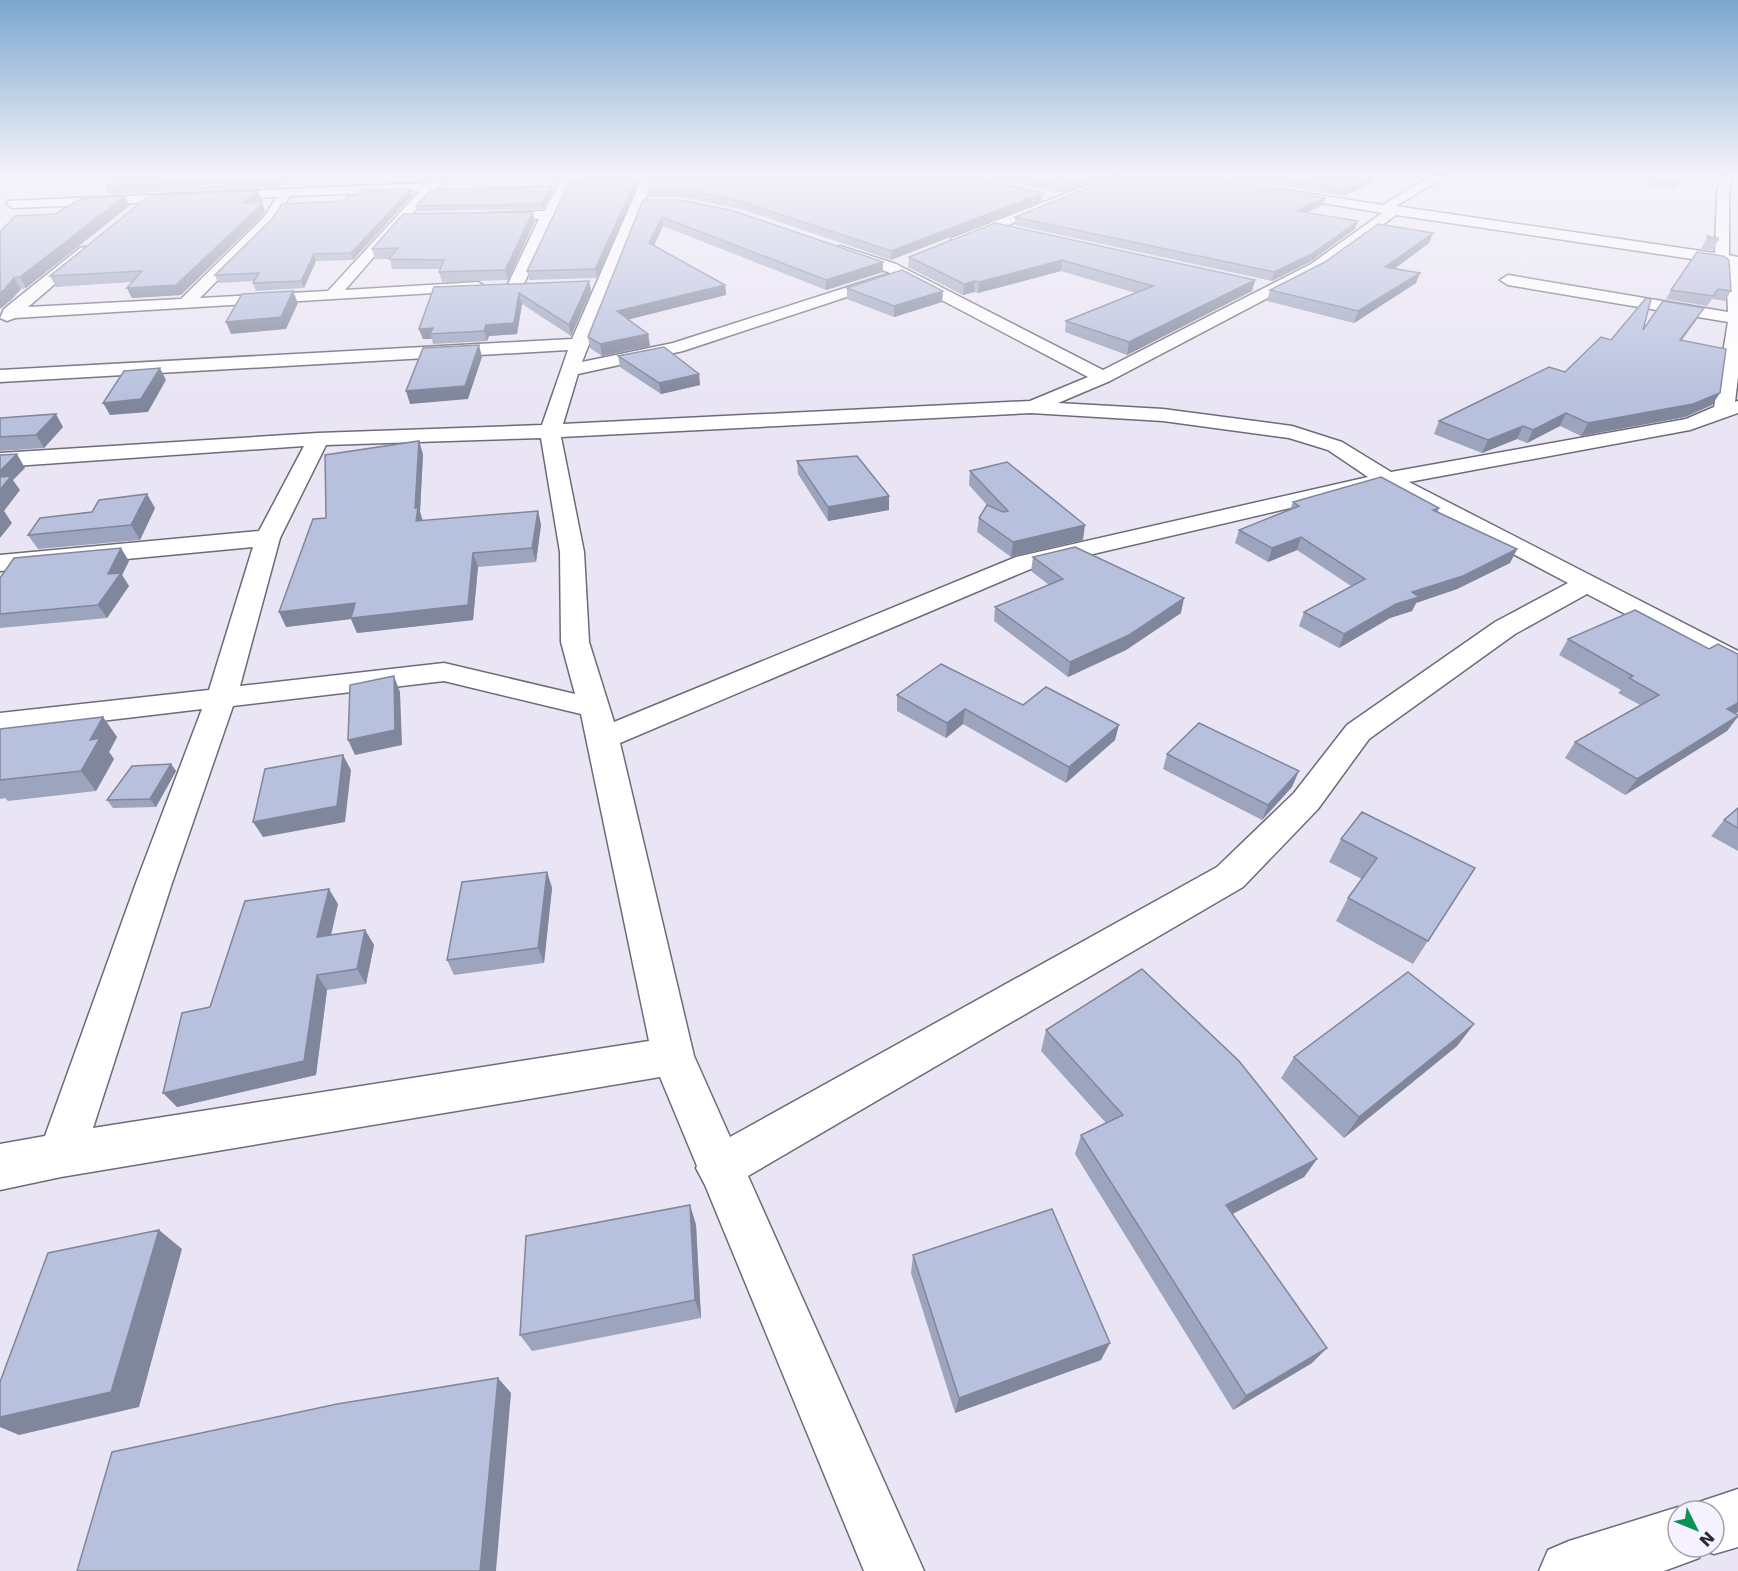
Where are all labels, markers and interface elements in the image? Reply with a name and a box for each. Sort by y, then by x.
north arrow [1666,1499,1726,1559]
text: N [1695,1528,1718,1550]

